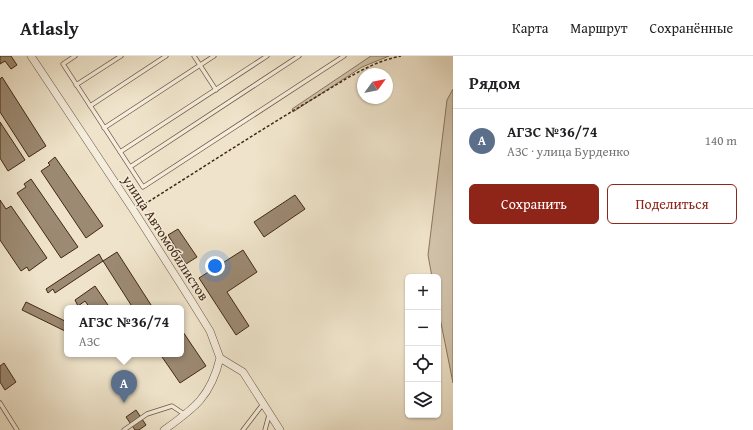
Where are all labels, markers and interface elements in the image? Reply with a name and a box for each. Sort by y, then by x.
text: Atlasly [20,14,79,42]
text: Карта [512,18,548,38]
text: Маршрут [570,18,628,38]
text: Сохранённые [650,18,733,38]
north arrow [357,68,393,104]
text: Рядом [469,70,520,95]
text: АГЗС №36/74 [507,121,597,142]
text: A [478,131,486,150]
text: 140 m [705,131,737,150]
text: АЗС · улица Бурденко [507,142,630,161]
street label: улица Автомобилистов [117,171,214,305]
button: Сохранить [469,184,599,224]
button: Поделиться [607,184,737,224]
your location [205,256,225,276]
map controls [405,274,441,418]
button: + [405,274,441,310]
popup [64,305,184,357]
button: − [405,310,441,346]
text: АГЗС №36/74 [79,311,169,332]
text: АЗС [79,332,100,351]
button: locate [405,346,441,382]
pin: A [111,370,137,403]
button: layers [405,382,441,418]

